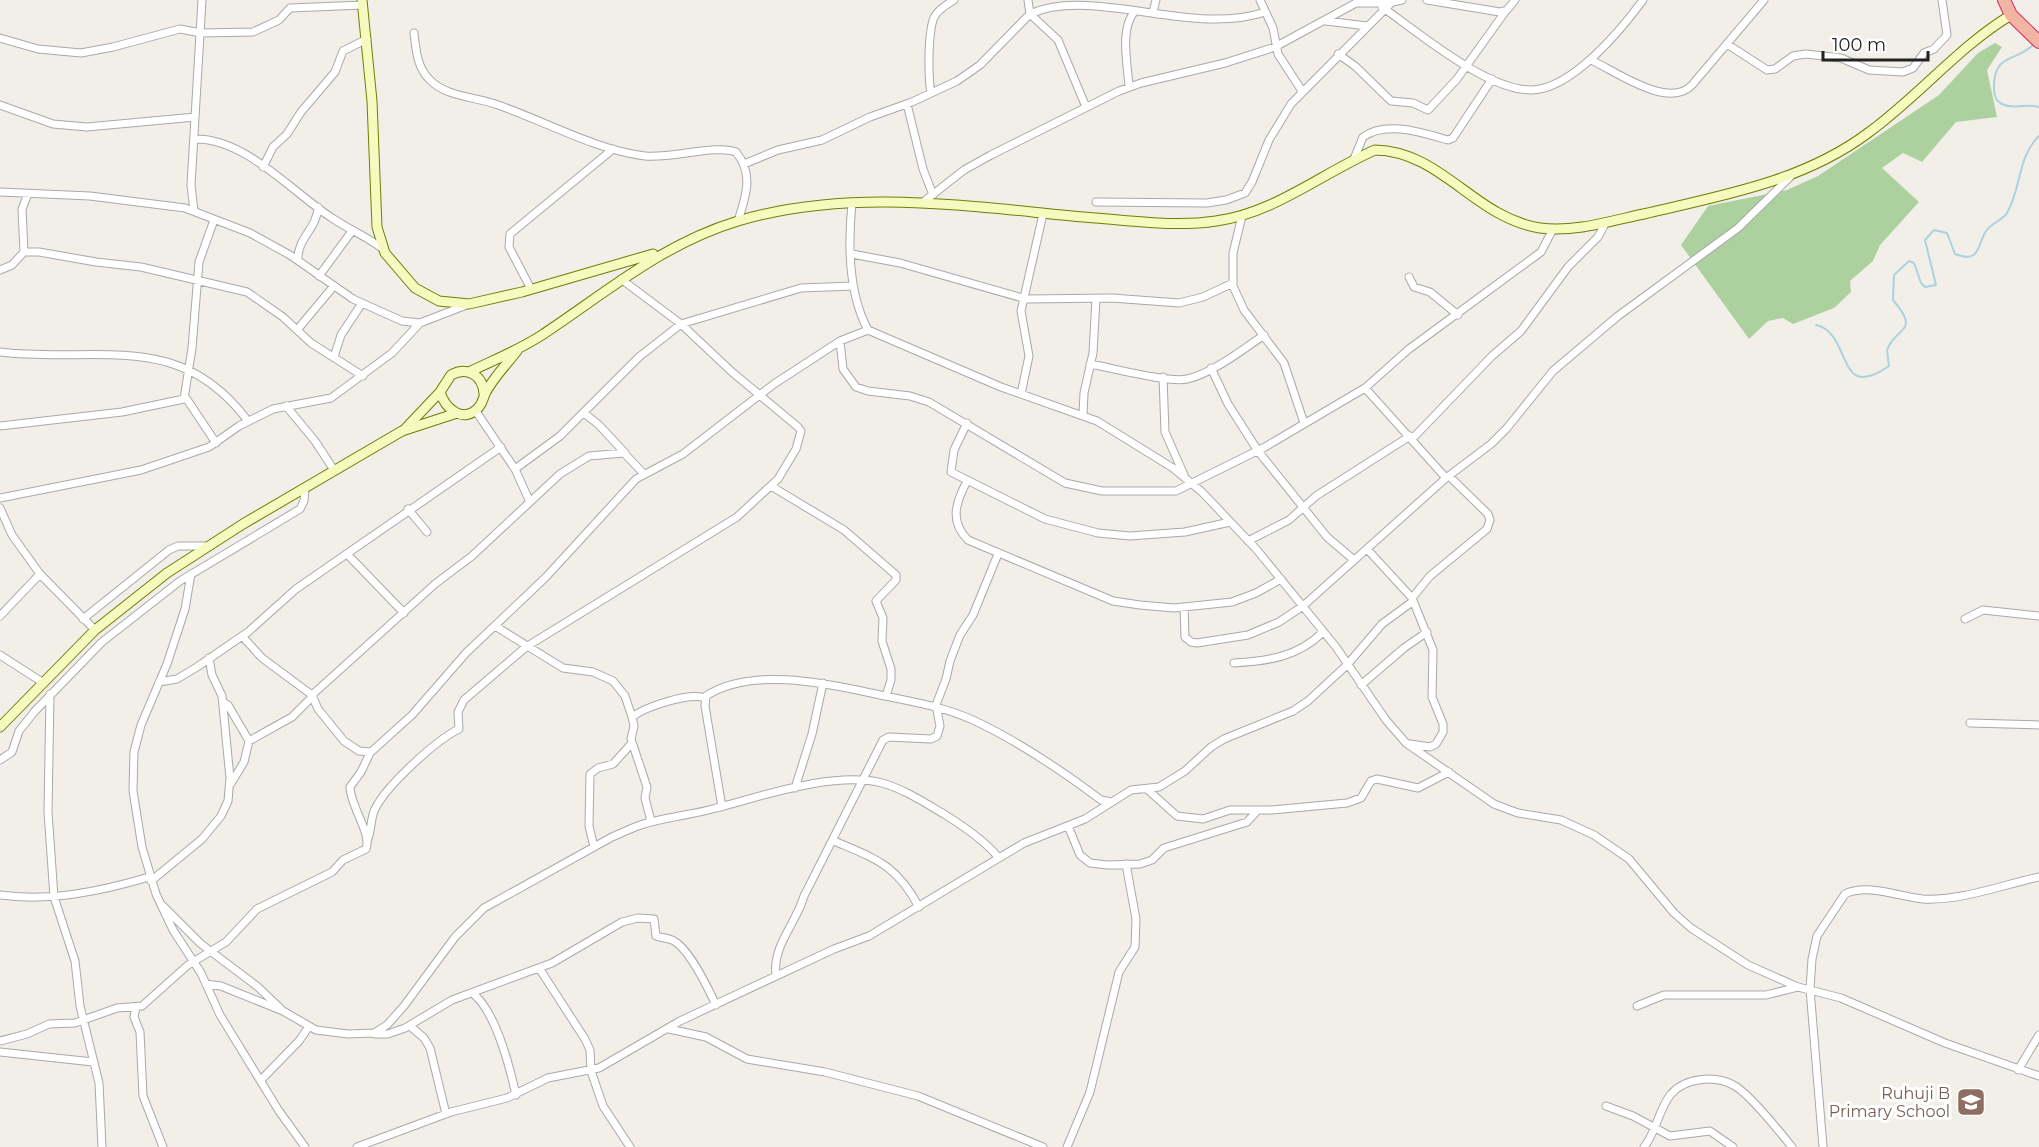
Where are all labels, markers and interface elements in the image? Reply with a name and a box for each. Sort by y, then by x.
scale bar [1823,24,1928,62]
text: 100 m [1832,34,1886,56]
place label: Ruhuji B Primary School [1829,1084,1950,1121]
school or university icon: Ruhuji B Primary School [1955,1086,1987,1118]

